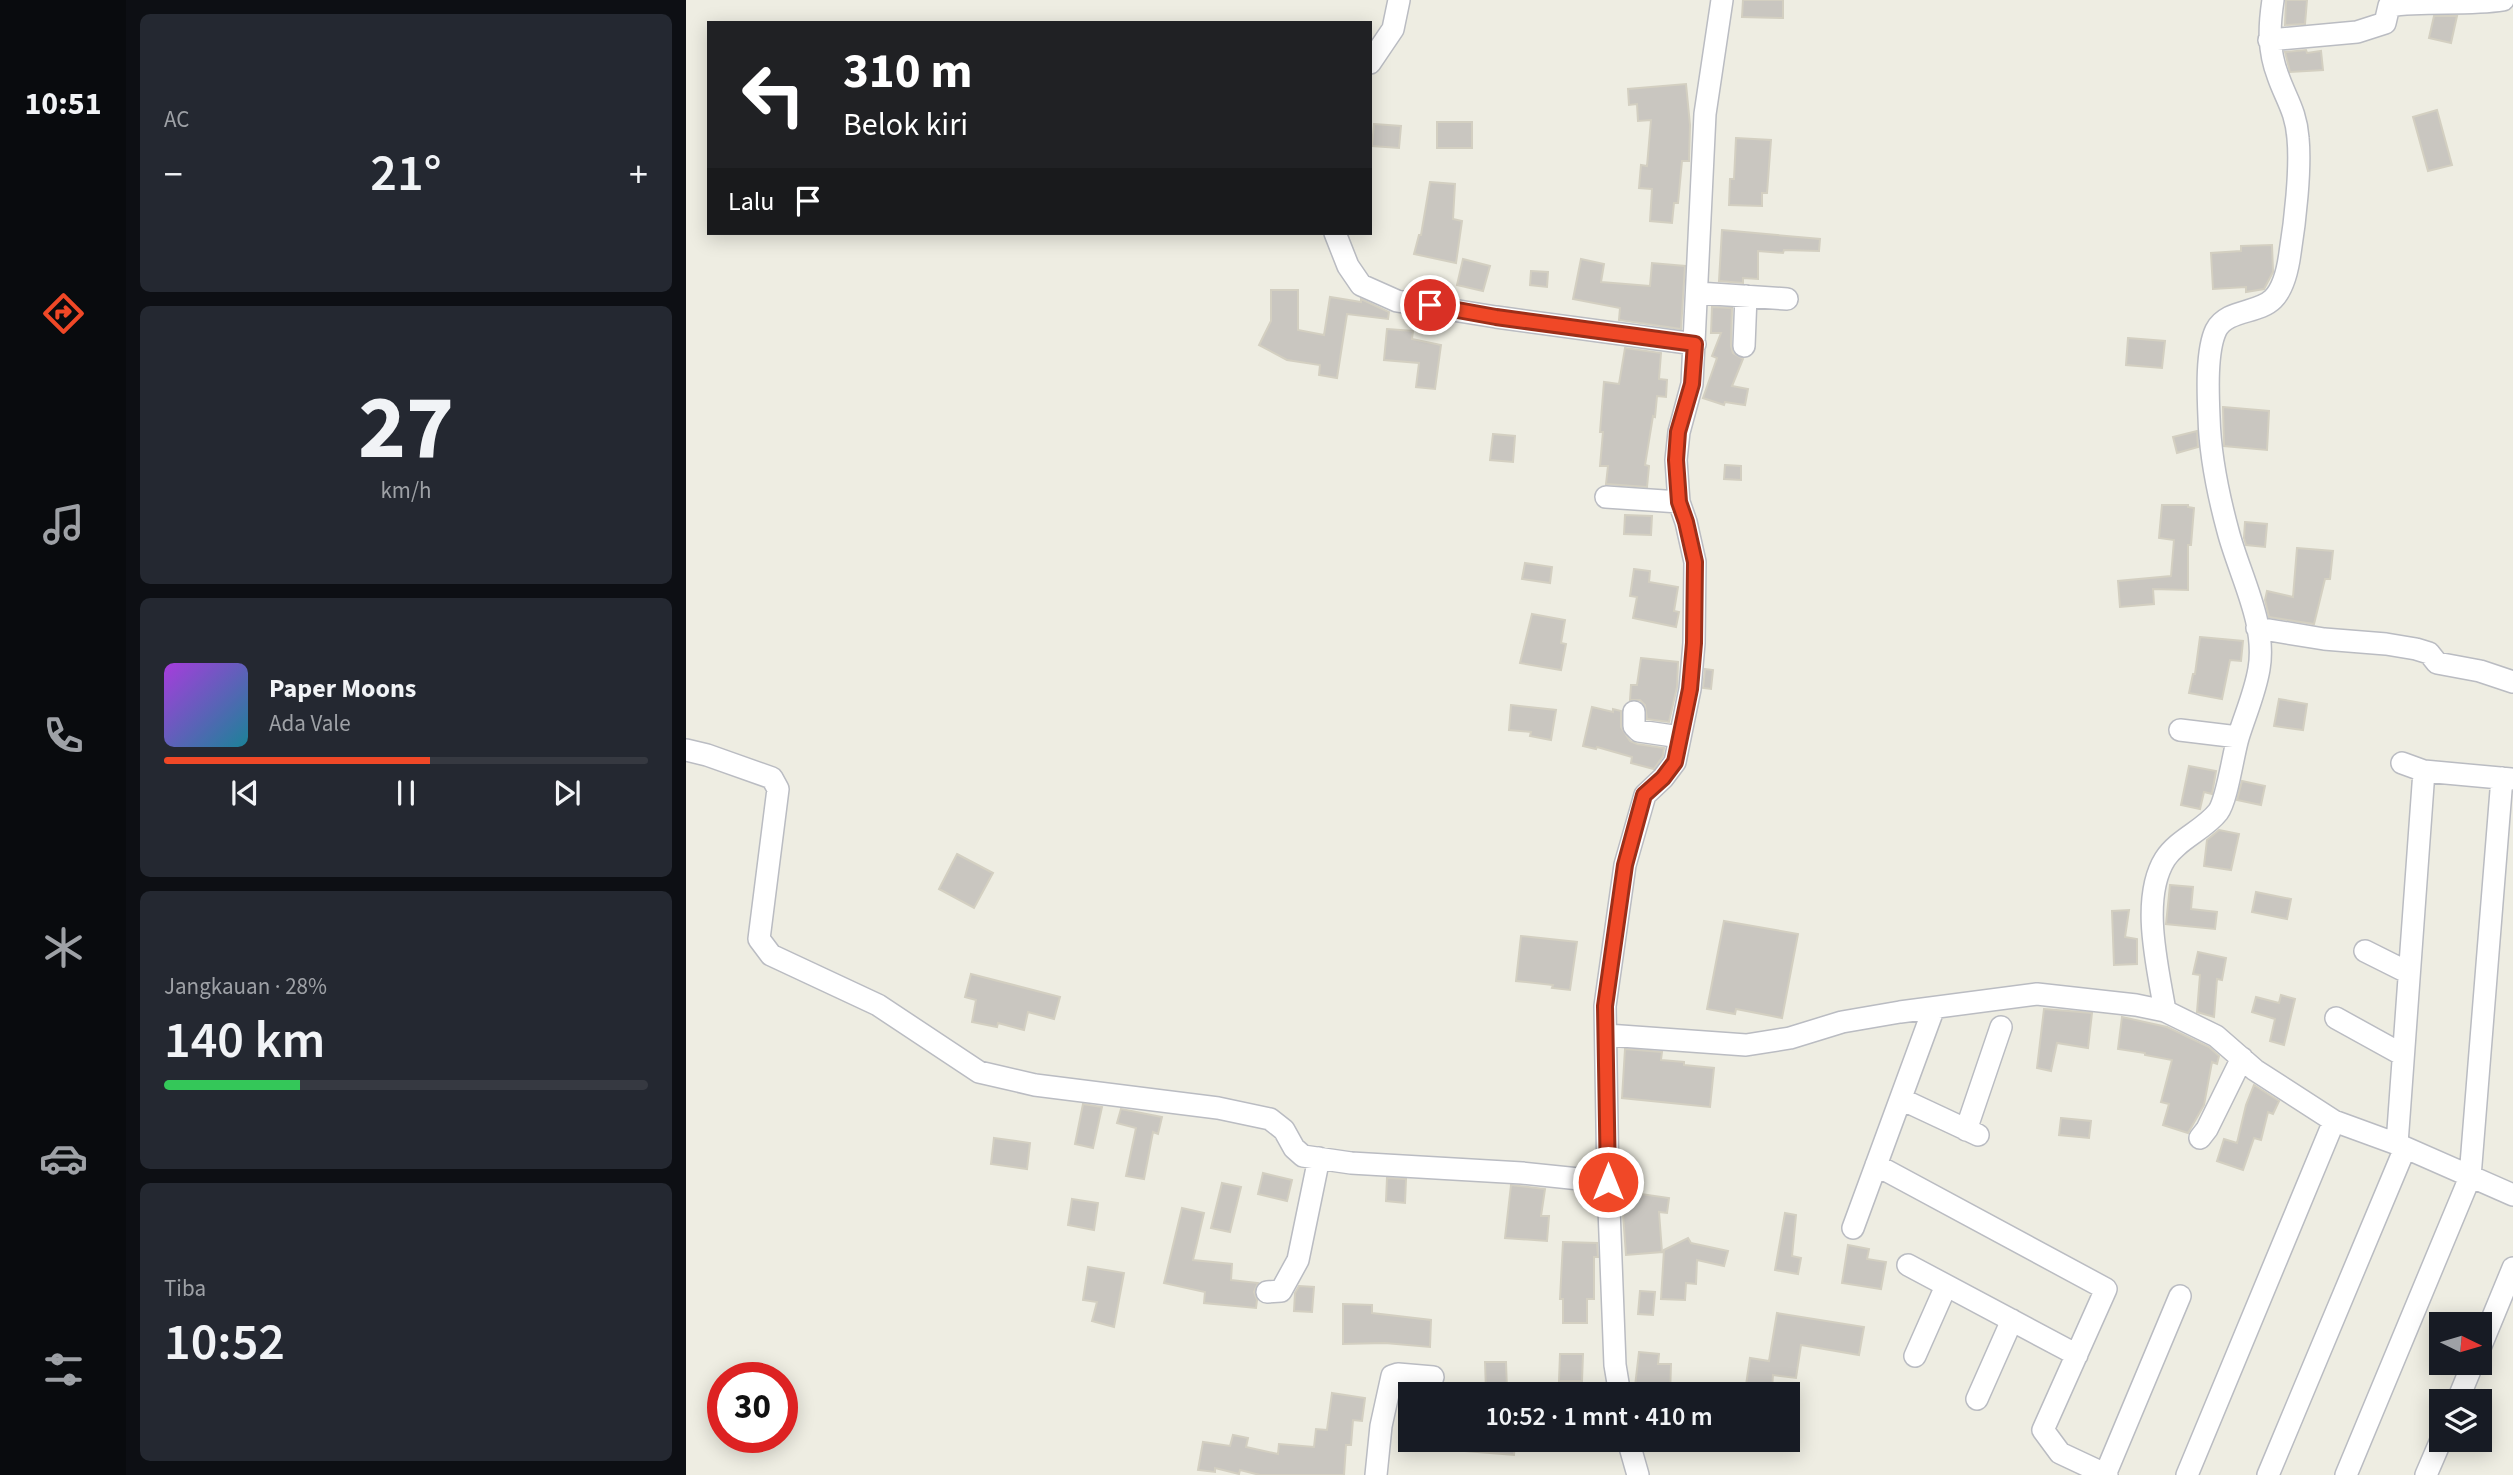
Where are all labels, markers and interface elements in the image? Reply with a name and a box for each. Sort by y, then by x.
text: 310 m [843,37,972,107]
icon: left [728,49,819,140]
text: 10:51 [24,81,102,127]
text: Belok kiri [843,102,968,148]
text: AC [164,103,189,136]
text: 21° [370,137,442,211]
text: − [164,148,183,202]
text: + [629,148,648,202]
icon: arrive [789,182,827,220]
text: Lalu [728,183,775,220]
pin [1400,275,1460,335]
icon: arrive [1411,286,1449,324]
icon: directions [39,289,88,338]
text: 27 [358,364,454,493]
text: km/h [380,474,432,507]
icon: music [39,500,88,549]
text: Paper Moons [269,670,416,707]
text: Ada Vale [269,707,351,740]
icon: phone [39,711,88,760]
icon: previous [226,774,264,812]
icon: pause [387,774,425,812]
icon: next [548,774,586,812]
icon: climate [39,923,88,972]
text: Jangkauan · 28% [164,970,327,1003]
text: 140 km [164,1004,325,1078]
icon: car [39,1134,88,1183]
position arrow [1571,1145,1645,1219]
text: Tiba [164,1272,206,1305]
text: 10:52 [164,1306,285,1380]
north arrow [2429,1312,2492,1376]
map controls [2429,1312,2492,1452]
icon: filters [39,1345,88,1394]
speed limit sign: 30 [707,1362,798,1453]
button: layers [2429,1389,2492,1452]
text: 10:52 · 1 mnt · 410 m [1485,1398,1713,1435]

